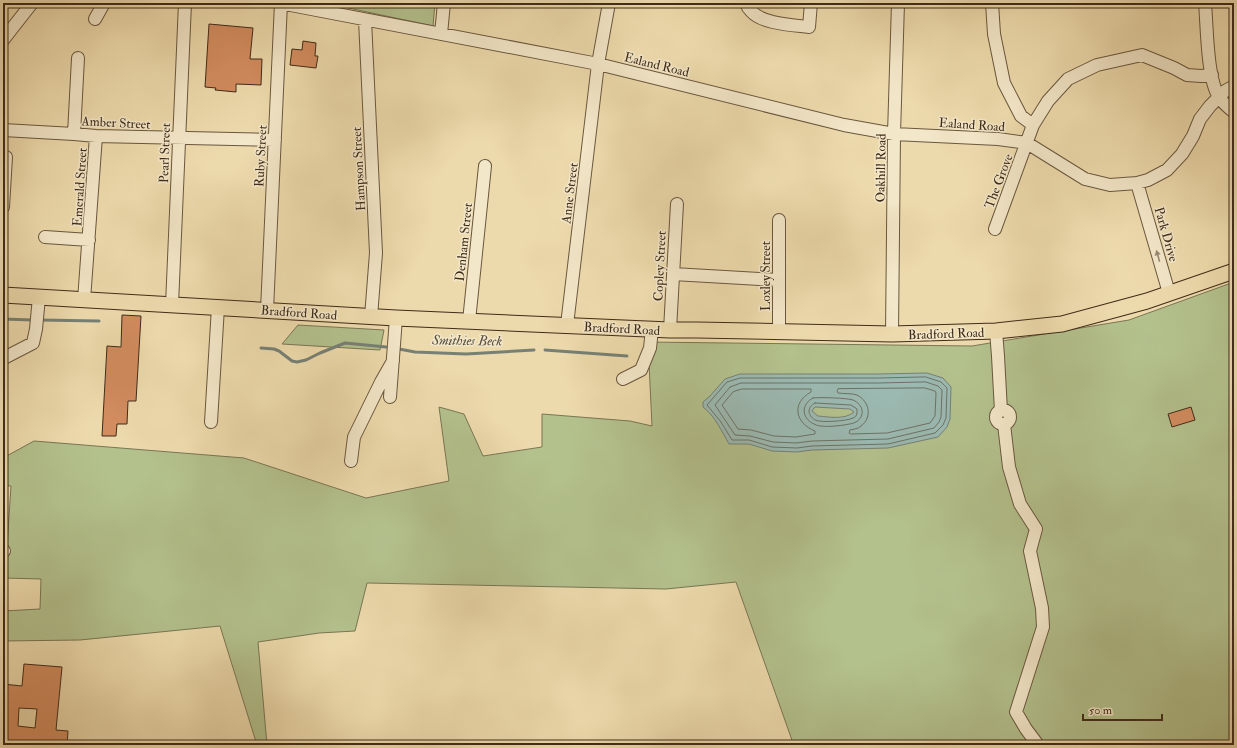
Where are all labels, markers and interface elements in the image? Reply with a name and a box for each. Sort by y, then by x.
street label: Ealand Road [623,49,691,81]
street label: Amber Street [80,113,151,133]
street label: Ealand Road [938,115,1006,135]
street label: Pearl Street [156,123,174,183]
street label: Ruby Street [251,125,272,187]
street label: Hampson Street [349,126,370,211]
street label: Oakhill Road [872,133,890,203]
street label: Emerald Street [69,147,91,227]
street label: The Grove [981,151,1017,211]
street label: Anne Street [558,162,582,225]
street label: Denham Street [452,202,476,282]
street label: Park Drive [1151,205,1182,264]
street label: Copley Street [650,230,671,302]
street label: Loxley Street [758,241,775,311]
one-way arrow [1155,250,1161,262]
street label: Bradford Road [260,302,338,324]
street label: Bradford Road [583,319,661,339]
street label: Bradford Road [908,325,985,343]
water label: Smithies Beck [431,331,502,350]
scale bar [1083,696,1162,722]
text: 50 m [1089,703,1113,718]

